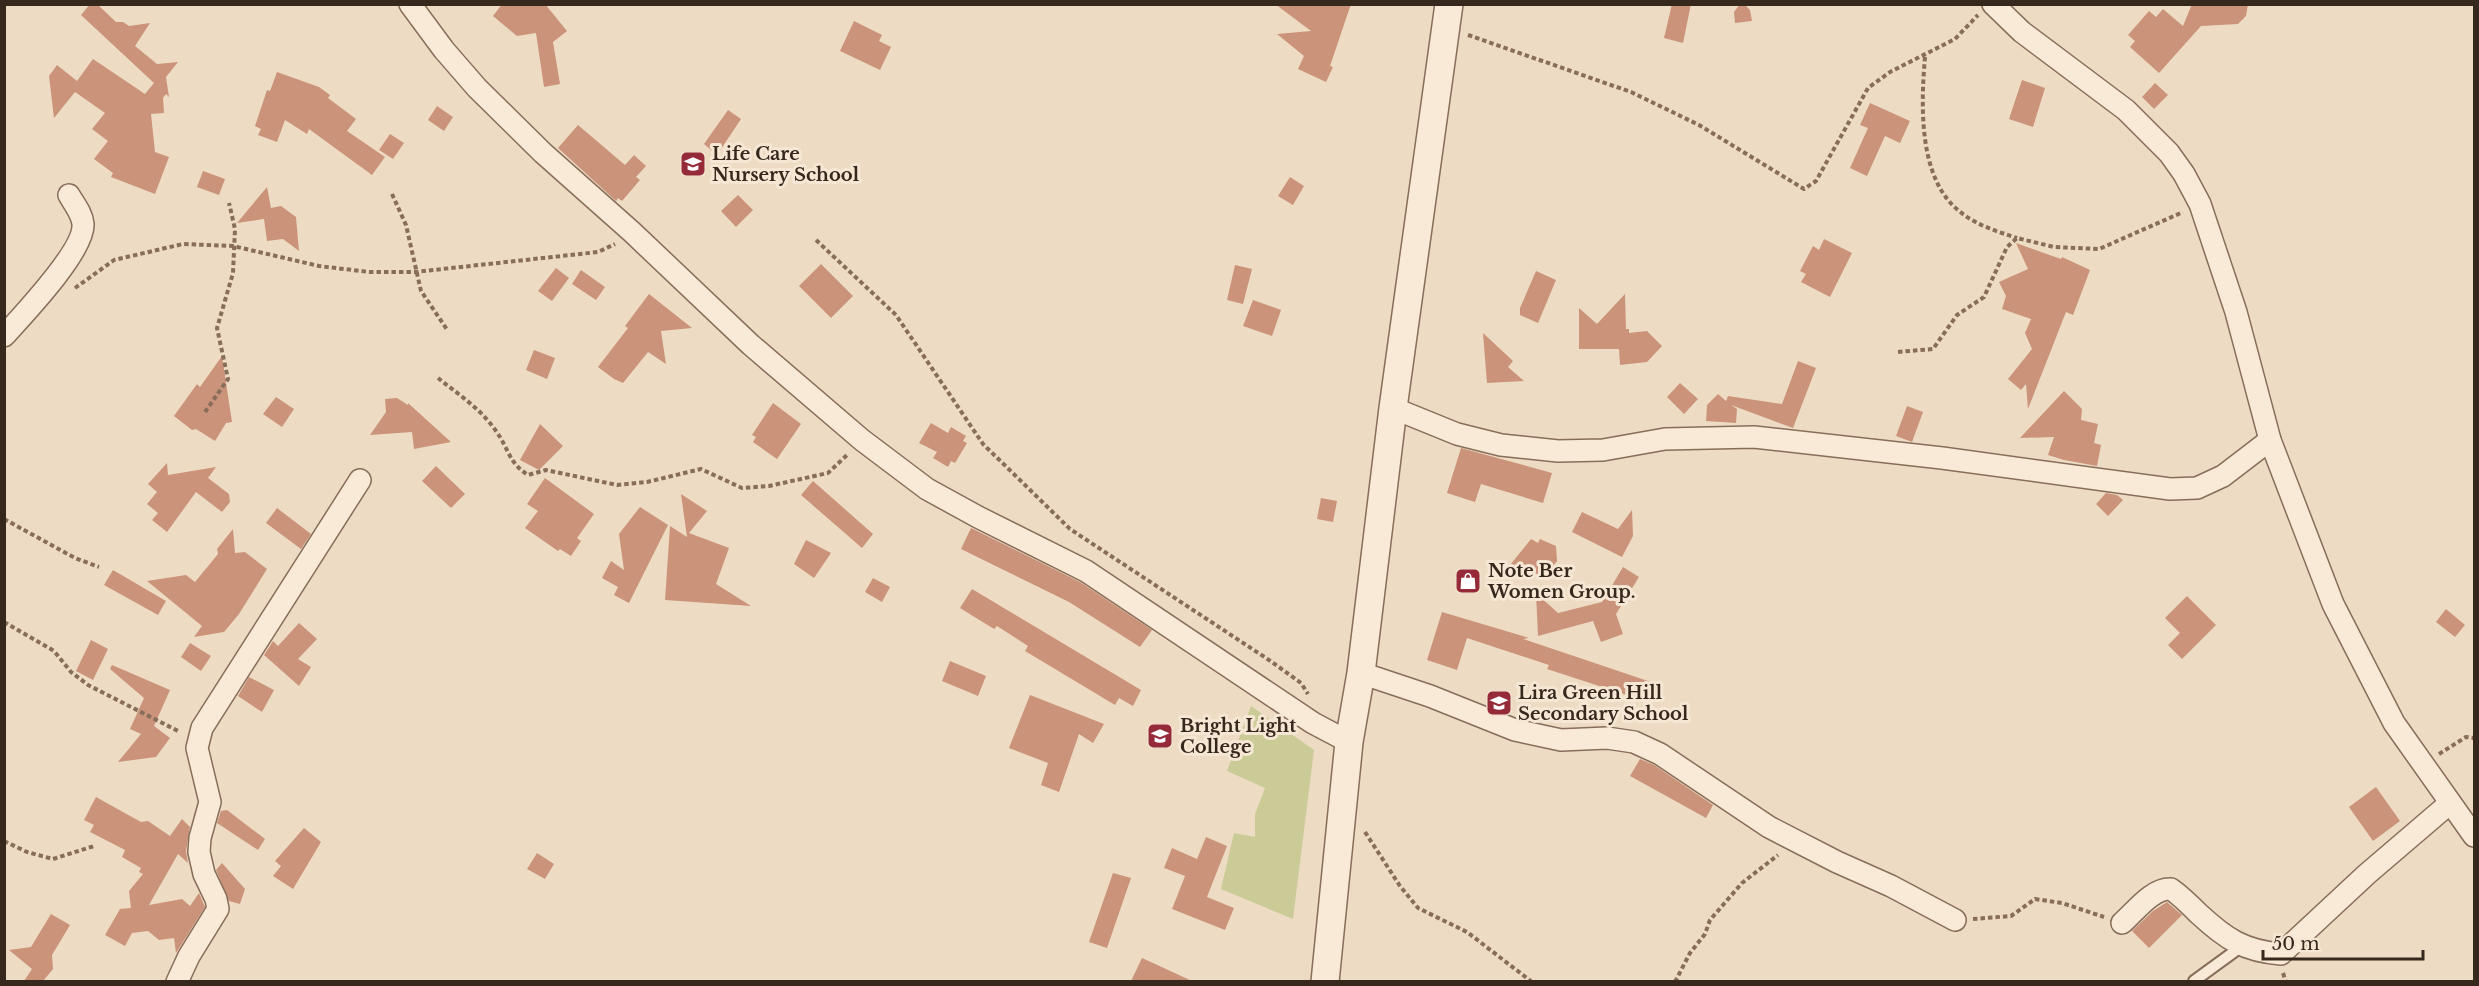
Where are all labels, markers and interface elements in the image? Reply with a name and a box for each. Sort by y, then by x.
place label: Life Care Nursery School [712,143,860,186]
school or university icon: Life Care Nursery School [678,149,708,179]
place label: Note Ber Women Group. [1487,560,1635,603]
shop icon: Note Ber Women Group. [1453,566,1483,596]
place label: Lira Green Hill Secondary School [1518,682,1689,725]
school or university icon: Lira Green Hill Secondary School [1484,688,1514,718]
place label: Bright Light College [1180,715,1296,758]
school or university icon: Bright Light College [1145,721,1175,751]
scale bar [2263,923,2424,961]
text: 50 m [2272,933,2320,955]

